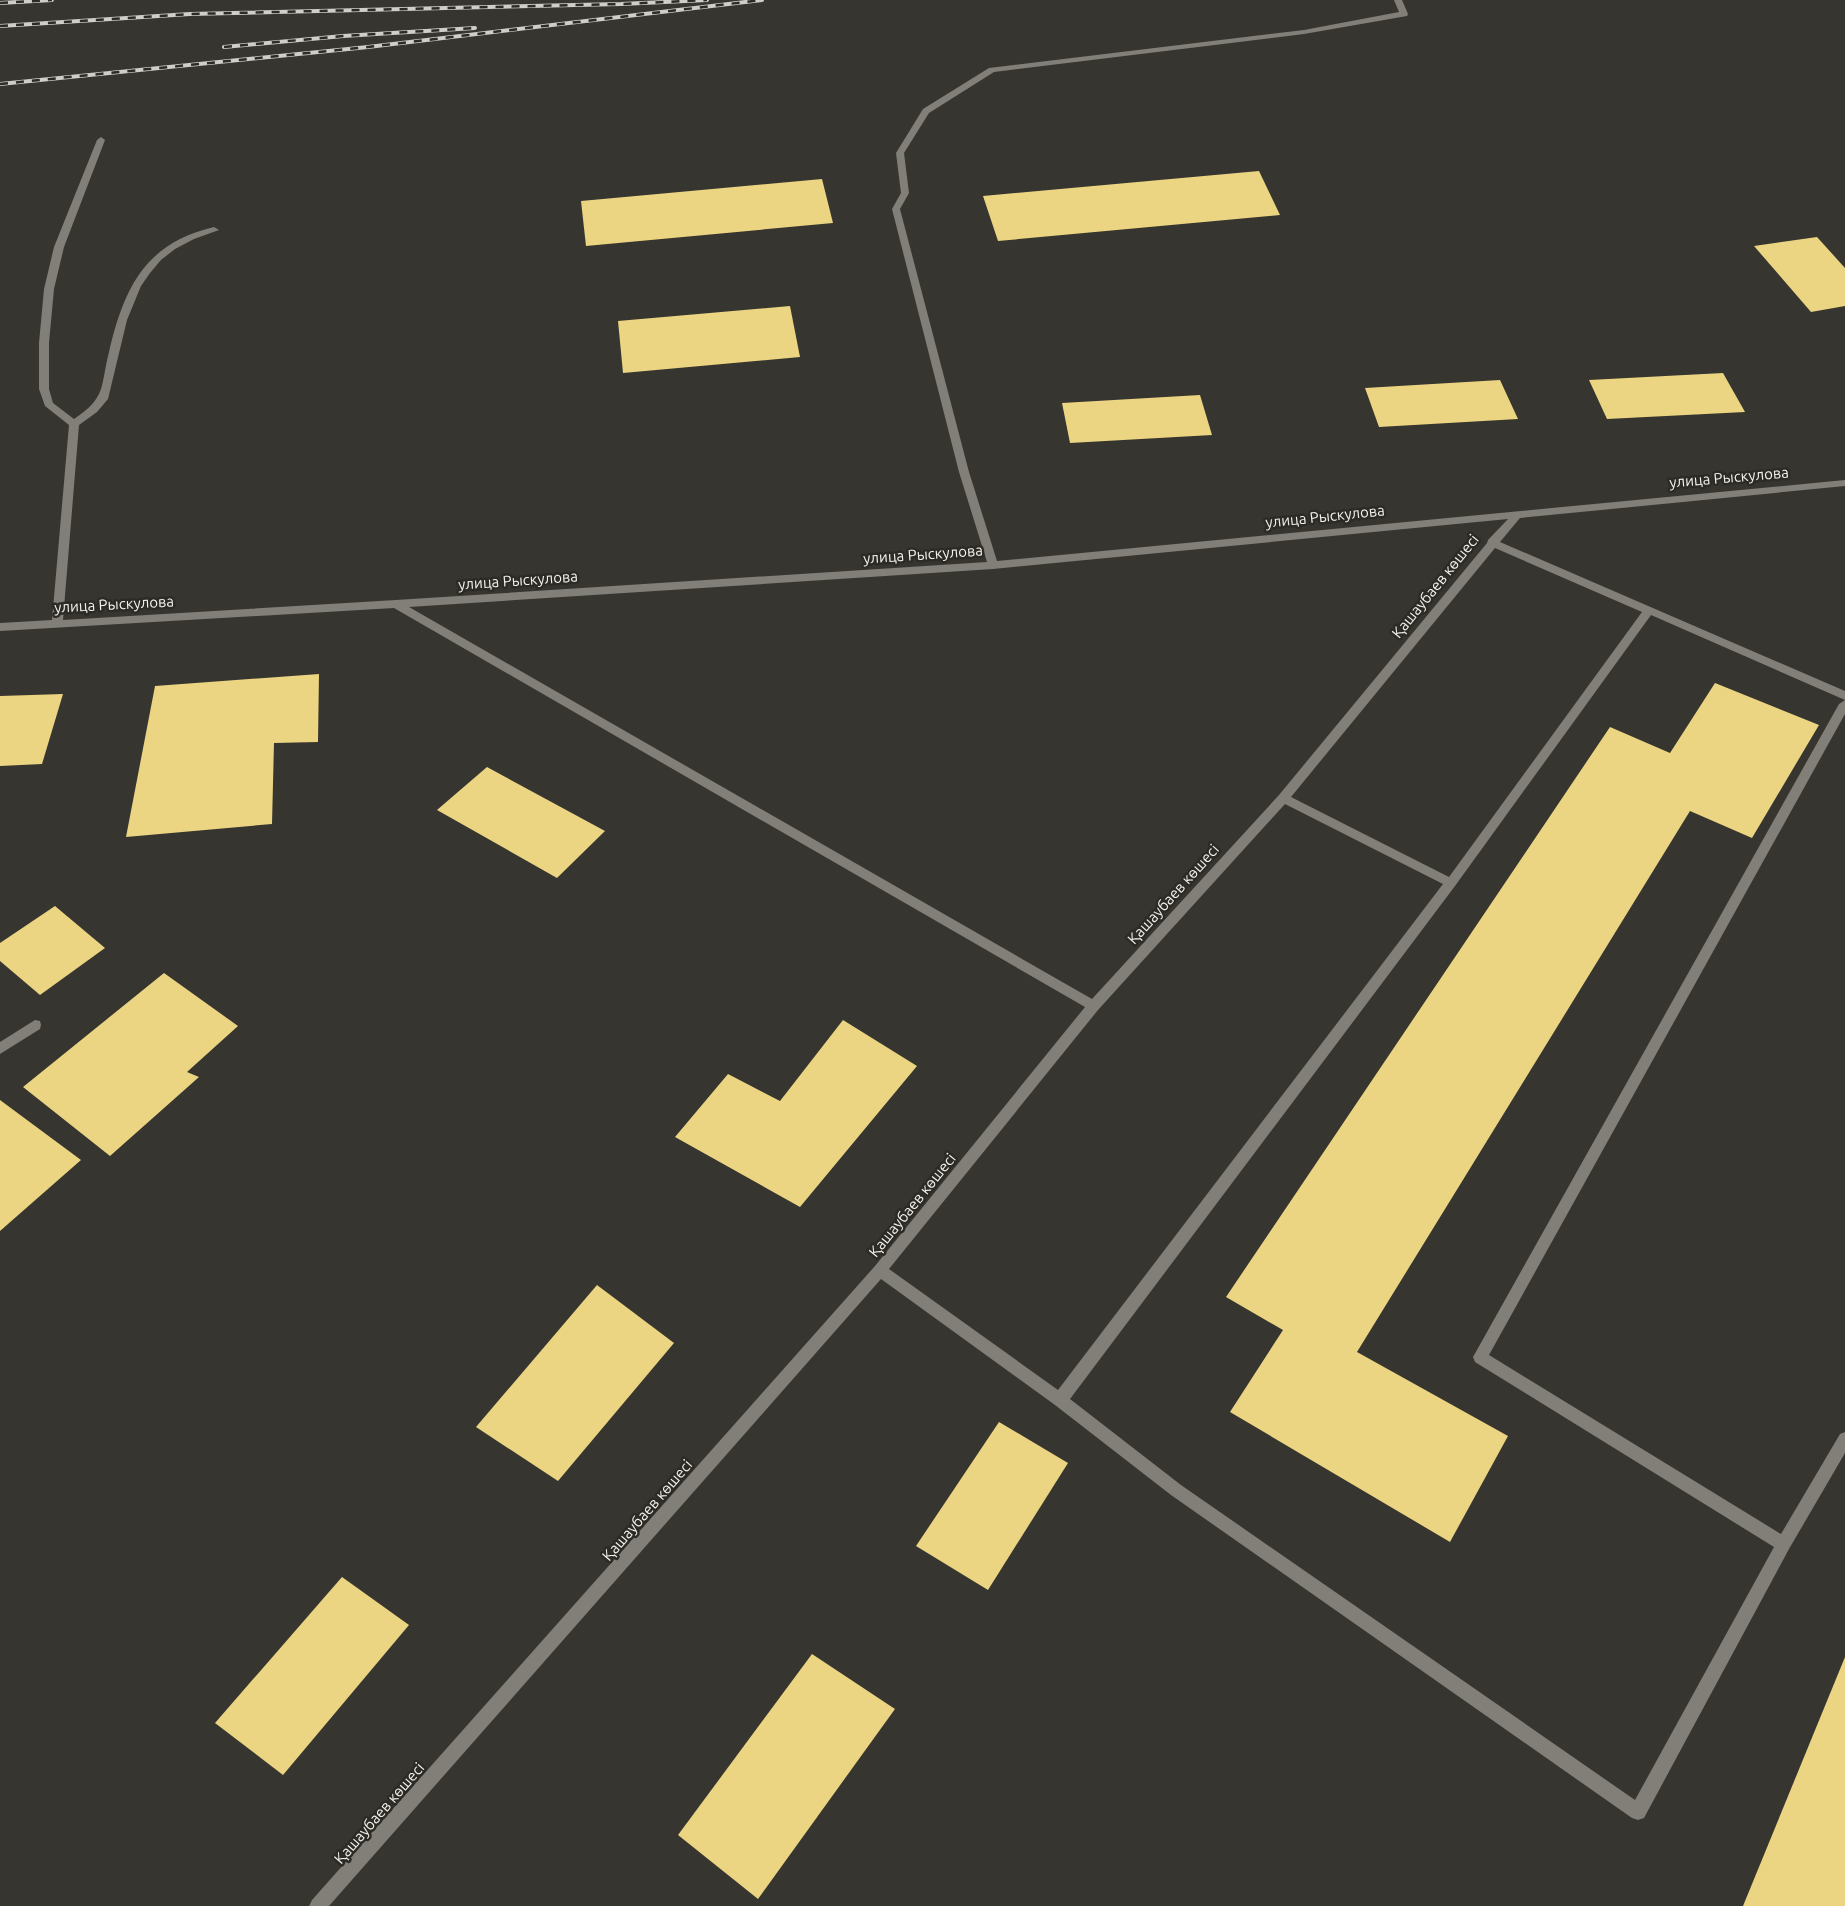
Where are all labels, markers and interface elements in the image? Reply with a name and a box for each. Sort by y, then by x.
street label: улица Рыскулова [1669,463,1789,491]
street label: улица Рыскулова [1264,501,1386,531]
street label: Қашаубаев көшесі [1388,531,1482,641]
street label: улица Рыскулова [863,541,983,567]
street label: улица Рыскулова [458,567,578,593]
street label: улица Рыскулова [54,592,174,616]
street label: Қашаубаев көшесі [1124,841,1222,947]
street label: Қашаубаев көшесі [865,1150,959,1260]
street label: Қашаубаев көшесі [599,1456,695,1564]
street label: Қашаубаев көшесі [331,1759,427,1867]

